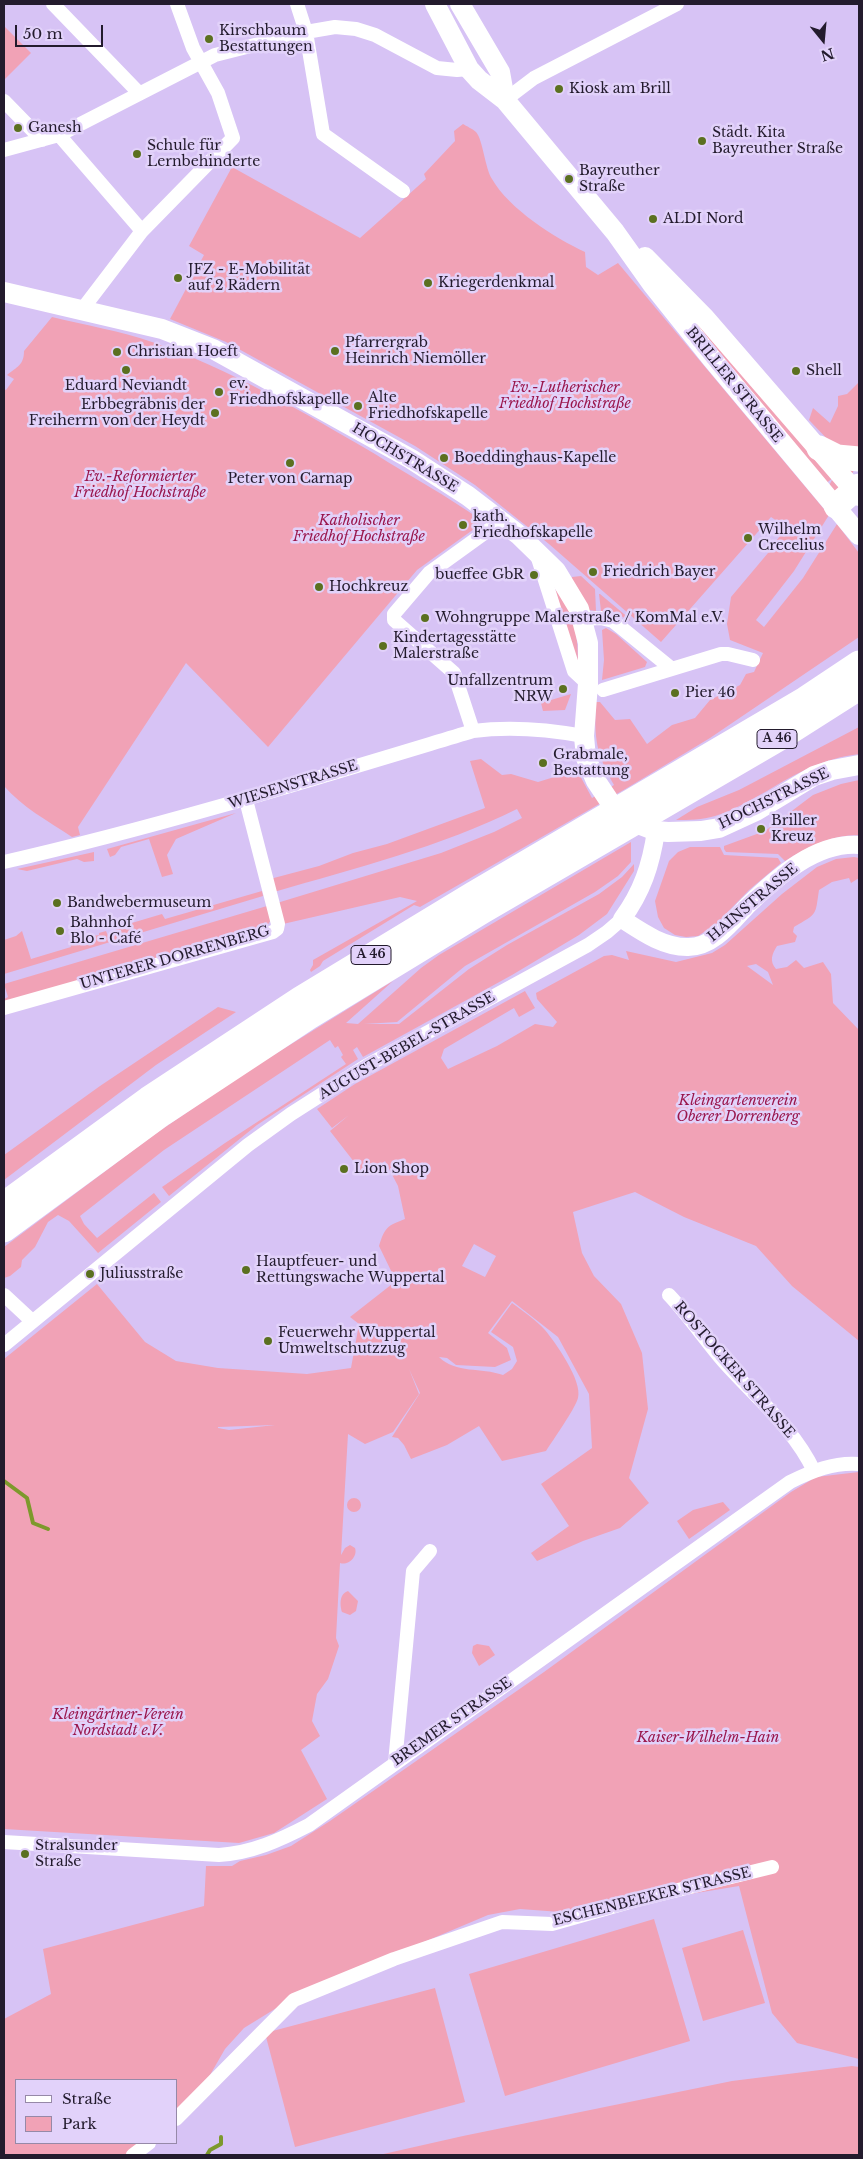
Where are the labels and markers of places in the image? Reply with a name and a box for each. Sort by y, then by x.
place label: Kirschbaum Bestattungen [219,23,313,56]
marker: Kirschbaum Bestattungen [203,33,215,45]
place label: Kiosk am Brill [569,81,671,97]
marker: Kiosk am Brill [553,83,565,95]
place label: Ganesh [28,120,82,136]
marker: Ganesh [12,122,24,134]
place label: Städt. Kita Bayreuther Straße [712,125,843,158]
marker: Städt. Kita Bayreuther Straße [696,135,708,147]
place label: Schule für Lernbehinderte [147,138,260,170]
marker: Schule für Lernbehinderte [131,148,143,160]
place label: Bayreuther Straße [579,163,660,196]
marker: Bayreuther Straße [563,173,575,185]
place label: ALDI Nord [663,211,743,227]
marker: ALDI Nord [647,213,659,225]
place label: JFZ - E-Mobilität auf 2 Rädern [188,262,310,294]
marker: JFZ - E-Mobilität auf 2 Rädern [172,272,184,284]
place label: Kriegerdenkmal [438,275,554,291]
marker: Kriegerdenkmal [422,277,434,289]
place label: Pfarrergrab Heinrich Niemöller [345,335,486,368]
place label: Christian Hoeft [127,344,238,360]
marker: Pfarrergrab Heinrich Niemöller [329,345,341,357]
marker: Christian Hoeft [111,346,123,358]
place label: Shell [806,363,842,379]
marker: Eduard Neviandt [120,364,132,376]
marker: Shell [790,365,802,377]
place label: ev. Friedhofskapelle [229,376,349,408]
place label: Eduard Neviandt [65,378,187,394]
marker: ev. Friedhofskapelle [213,386,225,398]
place label: Alte Friedhofskapelle [368,390,488,422]
place label: Erbbegräbnis der Freiherrn von der Heydt [29,397,205,430]
marker: Alte Friedhofskapelle [352,400,364,412]
marker: Erbbegräbnis der Freiherrn von der Heydt [209,407,221,419]
place label: Boeddinghaus-Kapelle [454,450,616,466]
marker: Boeddinghaus-Kapelle [438,452,450,464]
marker: Peter von Carnap [284,457,296,469]
place label: Peter von Carnap [228,471,352,487]
place label: kath. Friedhofskapelle [473,509,593,542]
marker: kath. Friedhofskapelle [457,519,469,531]
place label: Wilhelm Crecelius [758,522,824,554]
marker: Wilhelm Crecelius [742,532,754,544]
place label: Friedrich Bayer [603,564,715,580]
marker: Friedrich Bayer [587,566,599,578]
place label: bueffee GbR [435,567,524,583]
marker: bueffee GbR [528,569,540,581]
place label: Hochkreuz [329,579,408,595]
marker: Hochkreuz [313,581,325,593]
place label: Wohngruppe Malerstraße / KomMal e.V. [435,610,725,626]
marker: Wohngruppe Malerstraße / KomMal e.V. [419,612,431,624]
place label: Kindertagesstätte Malerstraße [393,630,516,662]
marker: Kindertagesstätte Malerstraße [377,640,389,652]
place label: Unfallzentrum NRW [447,673,553,706]
marker: Unfallzentrum NRW [557,683,569,695]
place label: Pier 46 [685,685,735,701]
marker: Pier 46 [669,687,681,699]
place label: Grabmale, Bestattung [553,747,629,780]
marker: Grabmale, Bestattung [537,757,549,769]
place label: Briller Kreuz [771,813,817,846]
marker: Briller Kreuz [755,823,767,835]
place label: Bandwebermuseum [67,895,211,911]
marker: Bandwebermuseum [51,897,63,909]
place label: Bahnhof Blo - Café [70,915,142,948]
marker: Bahnhof Blo - Café [54,925,66,937]
place label: Lion Shop [354,1161,429,1177]
marker: Lion Shop [338,1163,350,1175]
place label: Hauptfeuer- und Rettungswache Wuppertal [256,1254,445,1286]
marker: Hauptfeuer- und Rettungswache Wuppertal [240,1264,252,1276]
place label: Juliusstraße [100,1266,183,1282]
marker: Juliusstraße [84,1268,96,1280]
place label: Feuerwehr Wuppertal Umweltschutzzug [278,1325,436,1358]
marker: Feuerwehr Wuppertal Umweltschutzzug [262,1335,274,1347]
place label: Stralsunder Straße [35,1838,118,1870]
marker: Stralsunder Straße [19,1848,31,1860]

